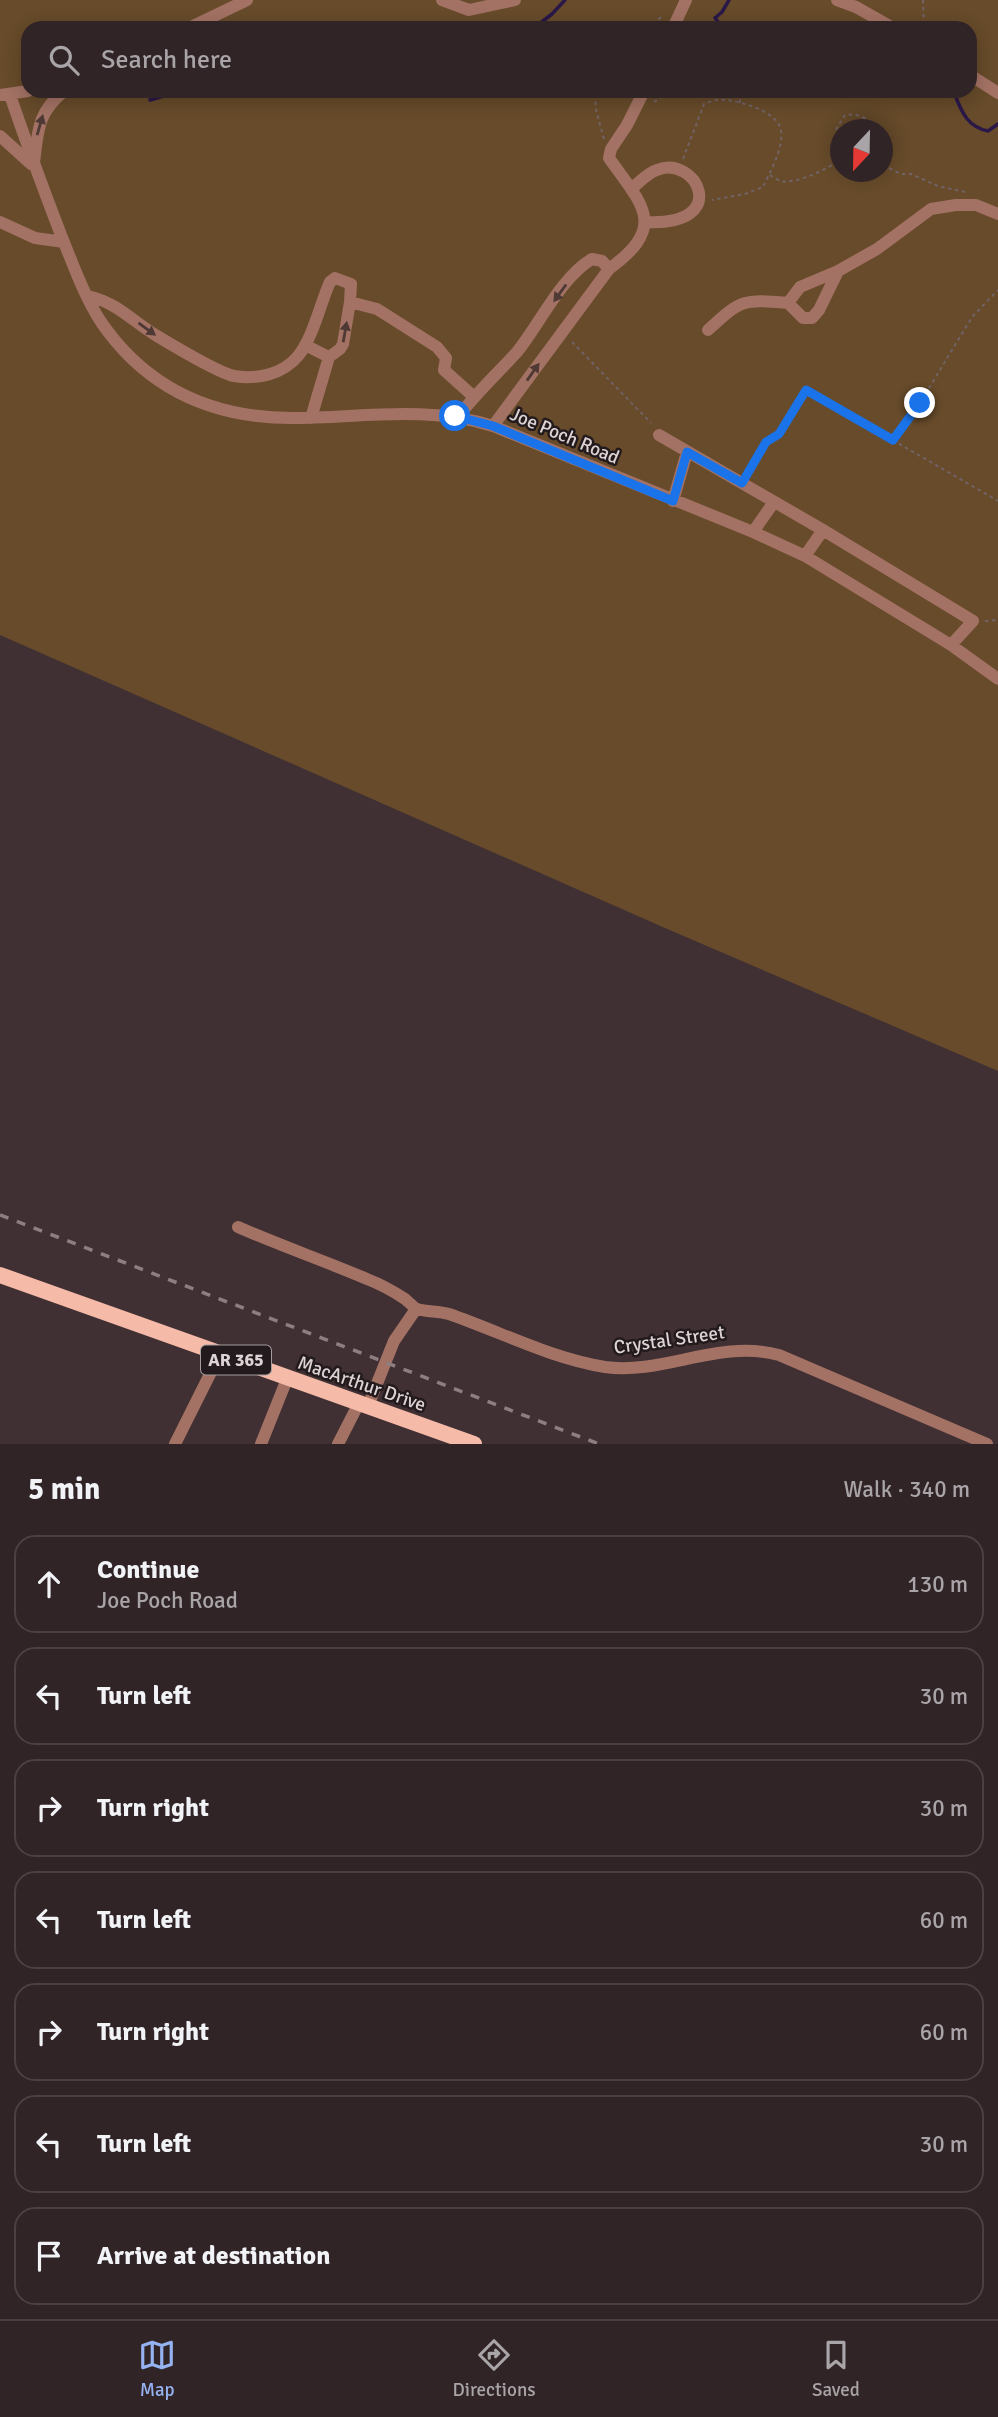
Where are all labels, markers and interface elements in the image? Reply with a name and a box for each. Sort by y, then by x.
search box [21,21,977,98]
icon: search [45,41,83,79]
text: Search here [101,44,232,76]
one-way arrow [36,114,46,135]
north arrow [830,119,893,182]
one-way arrow [553,284,567,302]
one-way arrow [340,321,351,343]
one-way arrow [138,322,156,336]
one-way arrow [526,363,540,381]
route end [904,387,935,418]
route start [439,400,470,431]
street label: Joe Poch Road [506,402,623,470]
street label: Crystal Street [612,1320,726,1360]
road number: AR 365 [201,1345,271,1374]
street label: MacArthur Drive [294,1351,429,1417]
text: 5 min [28,1471,100,1508]
text: Walk · 340 m [844,1475,970,1504]
text: Continue [97,1554,199,1586]
icon: ahead [30,1565,68,1603]
text: 130 m [907,1570,968,1599]
text: Joe Poch Road [97,1586,238,1615]
icon: left [30,1677,68,1715]
text: Turn left [97,1680,191,1712]
text: 30 m [920,1682,968,1711]
icon: right [30,1789,68,1827]
text: Turn right [97,1792,209,1824]
text: 30 m [920,1794,968,1823]
icon: left [30,1901,68,1939]
text: Turn left [97,1904,191,1936]
text: 60 m [920,1906,968,1935]
icon: right [30,2013,68,2051]
text: Turn right [97,2016,209,2048]
text: 60 m [920,2018,968,2047]
icon: left [30,2125,68,2163]
text: Turn left [97,2128,191,2160]
text: 30 m [920,2130,968,2159]
icon: arrive [30,2237,68,2275]
text: Arrive at destination [97,2240,330,2272]
tab: Map [138,2336,176,2402]
tab: Directions [453,2336,536,2402]
tab: Saved [812,2336,860,2402]

